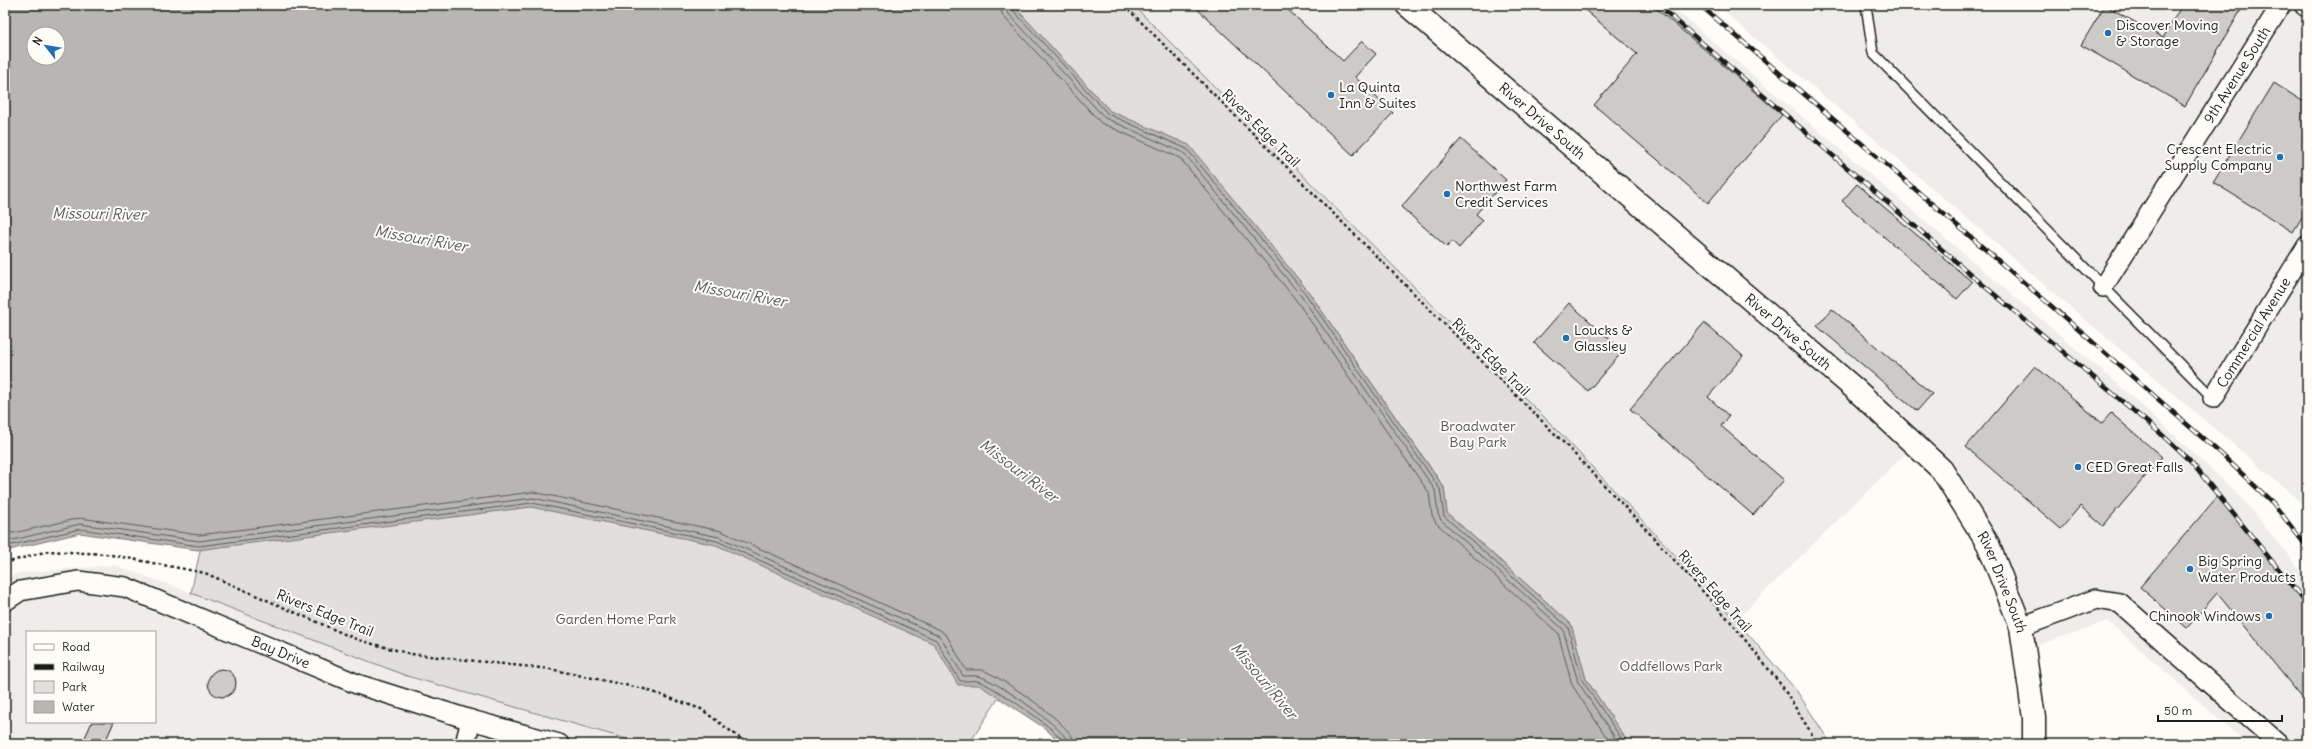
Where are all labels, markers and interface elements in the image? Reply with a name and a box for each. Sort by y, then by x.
place label: Discover Moving & Storage [2116,16,2219,50]
street label: 9th Avenue South [2200,23,2274,127]
north arrow [26,26,66,66]
marker: Discover Moving & Storage [2103,28,2113,38]
text: N [29,34,45,48]
place label: La Quinta Inn & Suites [1339,78,1416,112]
street label: River Drive South [1495,79,1589,163]
street label: Rivers Edge Trail [1218,85,1304,171]
marker: La Quinta Inn & Suites [1326,90,1336,100]
place label: Crescent Electric Supply Company [2164,140,2272,174]
marker: Crescent Electric Supply Company [2275,152,2285,162]
place label: Northwest Farm Credit Services [1455,177,1557,211]
marker: Northwest Farm Credit Services [1442,189,1452,199]
water label: Missouri River [52,203,148,224]
water label: Missouri River [373,221,471,256]
street label: Commercial Avenue [2213,274,2294,391]
water label: Missouri River [692,276,790,311]
street label: River Drive South [1741,290,1835,374]
street label: Rivers Edge Trail [1448,314,1534,400]
place label: Loucks & Glassley [1574,321,1632,355]
marker: Loucks & Glassley [1561,333,1571,343]
park label: Broadwater Bay Park [1440,417,1516,451]
water label: Missouri River [976,435,1064,508]
place label: CED Great Falls [2086,458,2183,476]
marker: CED Great Falls [2073,462,2083,472]
street label: River Drive South [1973,528,2031,634]
street label: Rivers Edge Trail [1674,546,1756,636]
place label: Big Spring Water Products [2198,552,2296,586]
marker: Big Spring Water Products [2185,564,2195,574]
street label: Rivers Edge Trail [274,585,376,641]
place label: Chinook Windows [2149,607,2261,625]
park label: Garden Home Park [556,610,676,628]
marker: Chinook Windows [2264,611,2274,621]
legend [26,631,156,723]
street label: Bay Drive [249,632,313,672]
text: Road [62,639,90,654]
water label: Missouri River [1227,639,1303,724]
park label: Oddfellows Park [1620,657,1722,675]
text: Railway [62,659,105,674]
text: Park [62,679,87,694]
scale bar [2158,697,2282,723]
text: Water [62,699,95,714]
text: 50 m [2164,703,2193,718]

